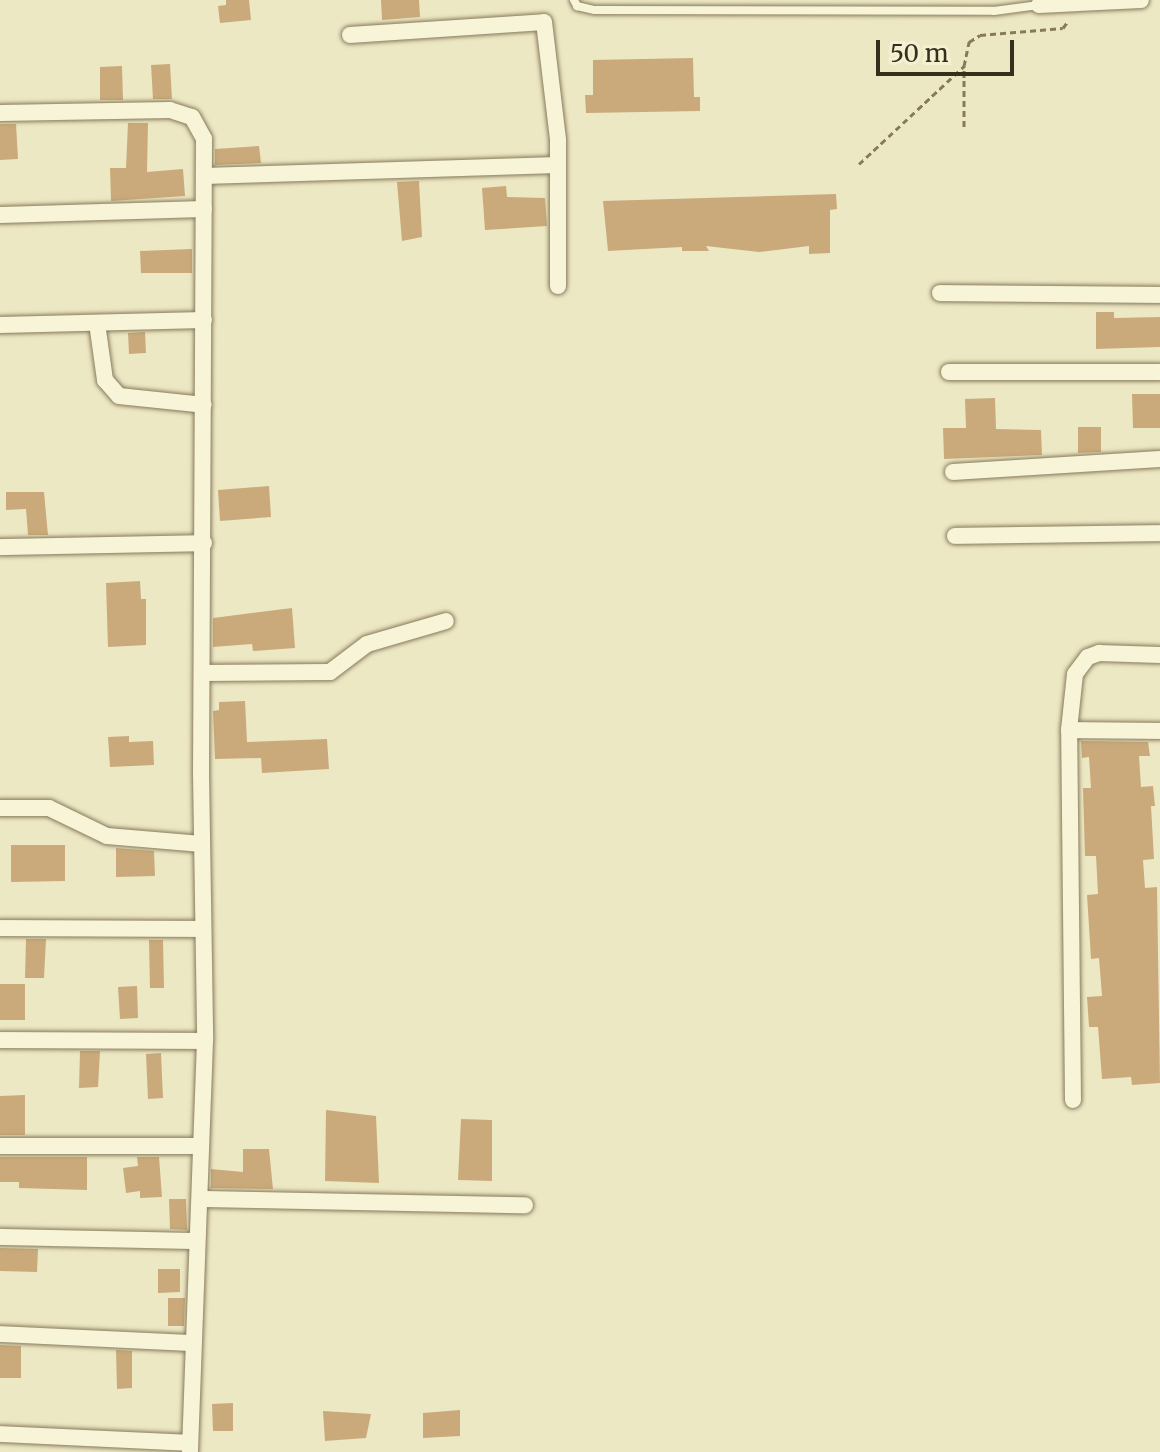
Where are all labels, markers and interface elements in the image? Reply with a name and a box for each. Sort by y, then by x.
scale bar [880,24,1018,74]
text: 50 m [890,38,949,69]

